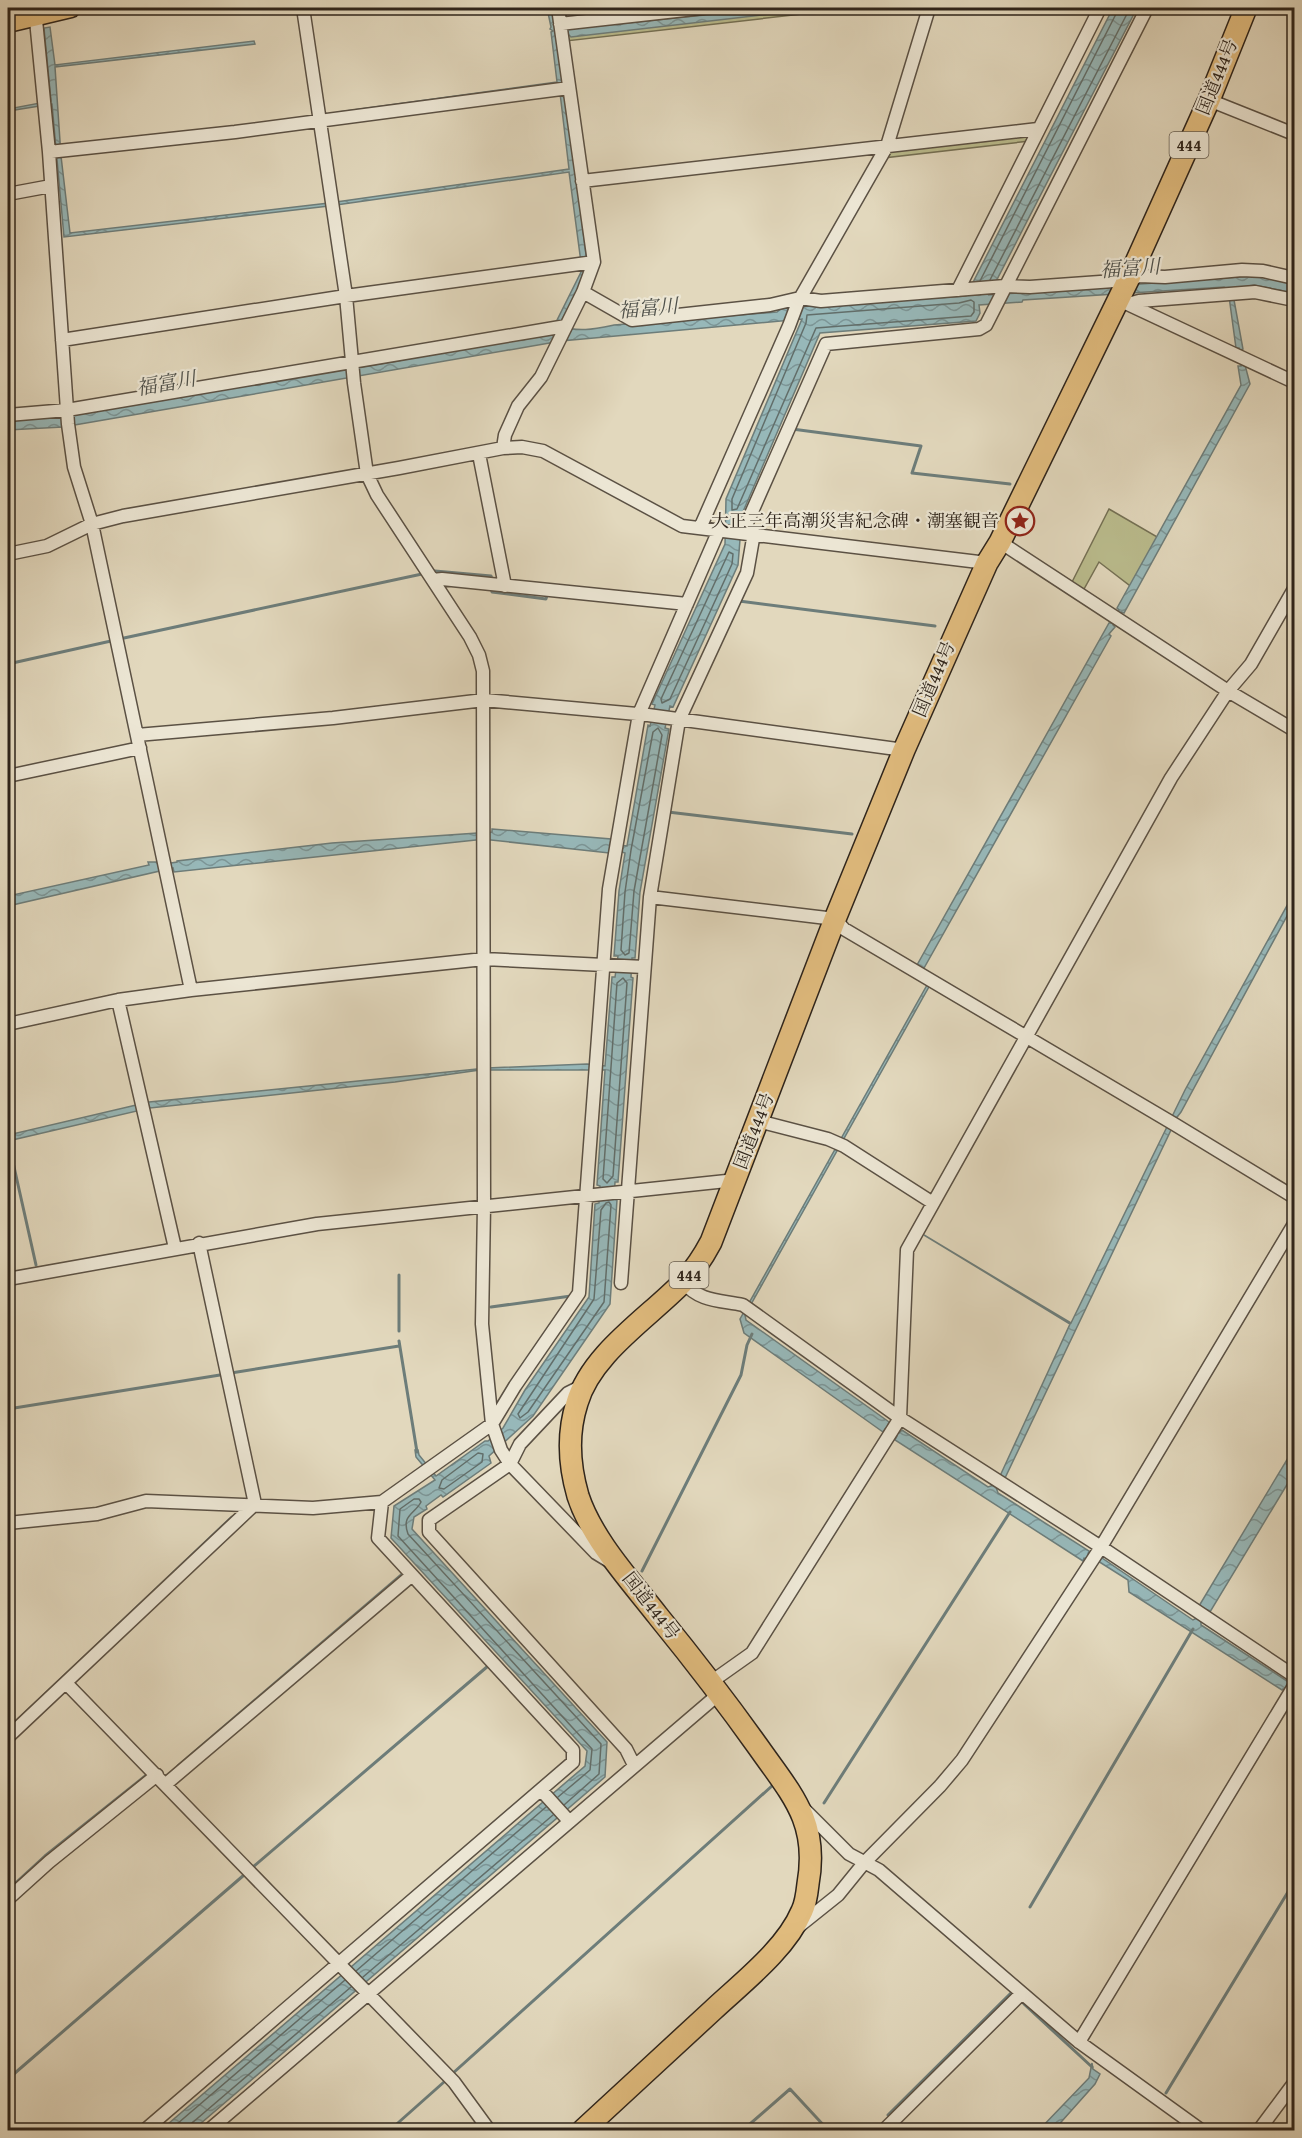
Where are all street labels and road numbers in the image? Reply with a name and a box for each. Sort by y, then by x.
street label: 国道444号 [1189,35,1244,119]
road number: 444 [1170,132,1208,158]
street label: 国道444号 [905,637,962,721]
street label: 国道444号 [727,1089,780,1173]
road number: 444 [670,1262,708,1288]
street label: 国道444号 [616,1566,687,1646]

